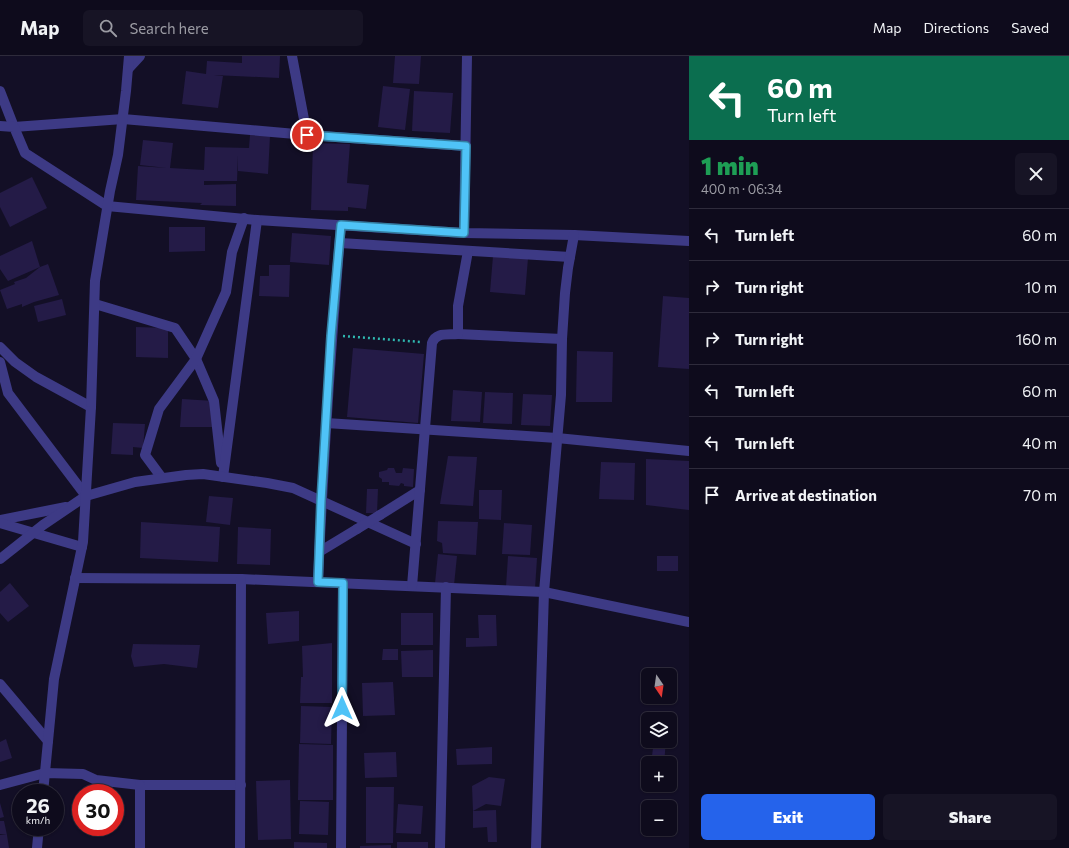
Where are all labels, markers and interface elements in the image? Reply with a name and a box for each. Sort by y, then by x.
search box [83,10,363,46]
text: Map [20,16,59,39]
icon: search [97,17,119,39]
text: Search here [129,19,209,37]
text: Map [873,19,902,36]
text: Directions [924,19,989,36]
text: Saved [1011,19,1049,36]
text: 60 m [767,70,833,104]
icon: left [701,72,753,124]
text: Turn left [767,104,836,126]
pin [290,118,324,152]
icon: arrive [296,124,318,146]
text: 1 min [701,151,759,180]
button: close [1015,153,1057,195]
text: 400 m · 06:34 [701,181,782,197]
icon: left [701,224,723,246]
text: Turn left [735,226,794,244]
text: 60 m [1022,226,1057,244]
icon: right [701,276,723,298]
text: Turn right [735,278,804,296]
text: 10 m [1025,278,1057,296]
icon: right [701,328,723,350]
text: Turn right [735,330,804,348]
text: 160 m [1016,330,1057,348]
icon: left [701,380,723,402]
text: Turn left [735,382,794,400]
text: 60 m [1022,382,1057,400]
icon: left [701,432,723,454]
text: Turn left [735,434,794,452]
text: 40 m [1022,434,1057,452]
icon: arrive [701,484,723,506]
text: Arrive at destination [735,486,877,504]
text: 70 m [1023,486,1057,504]
north arrow [641,668,677,704]
map controls [641,668,677,836]
position arrow [321,687,363,729]
button: layers [641,712,677,748]
button: + [641,756,677,792]
speed limit sign: 30 [72,784,124,836]
text: 26 [26,793,50,817]
button: Exit [701,794,875,840]
button: Share [883,794,1057,840]
button: − [641,800,677,836]
text: km/h [26,814,50,826]

